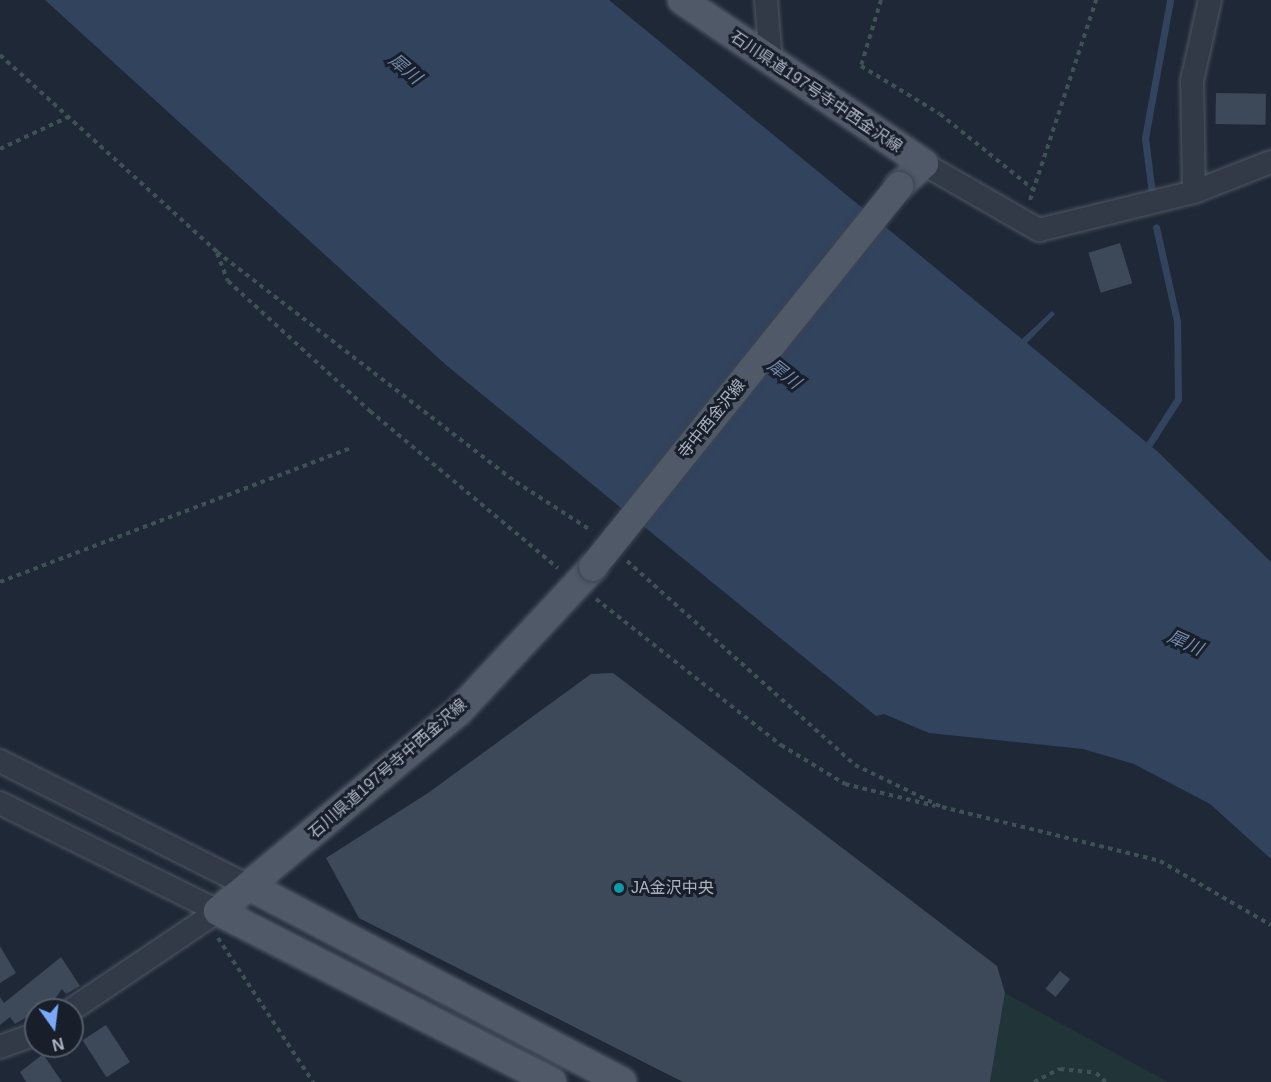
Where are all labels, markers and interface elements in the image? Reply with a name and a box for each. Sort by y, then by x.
street label: 石川県道197号寺中西金沢線 [727,27,905,157]
water label: 犀川 [384,49,426,89]
water label: 犀川 [763,354,805,394]
street label: 寺中西金沢線 [674,376,750,462]
water label: 犀川 [1164,626,1206,660]
street label: 石川県道197号寺中西金沢線 [305,695,471,843]
place label: JA金沢中央 [631,878,714,898]
marker: JA金沢中央 [612,881,626,895]
north arrow [24,998,84,1058]
text: N [50,1034,66,1054]

